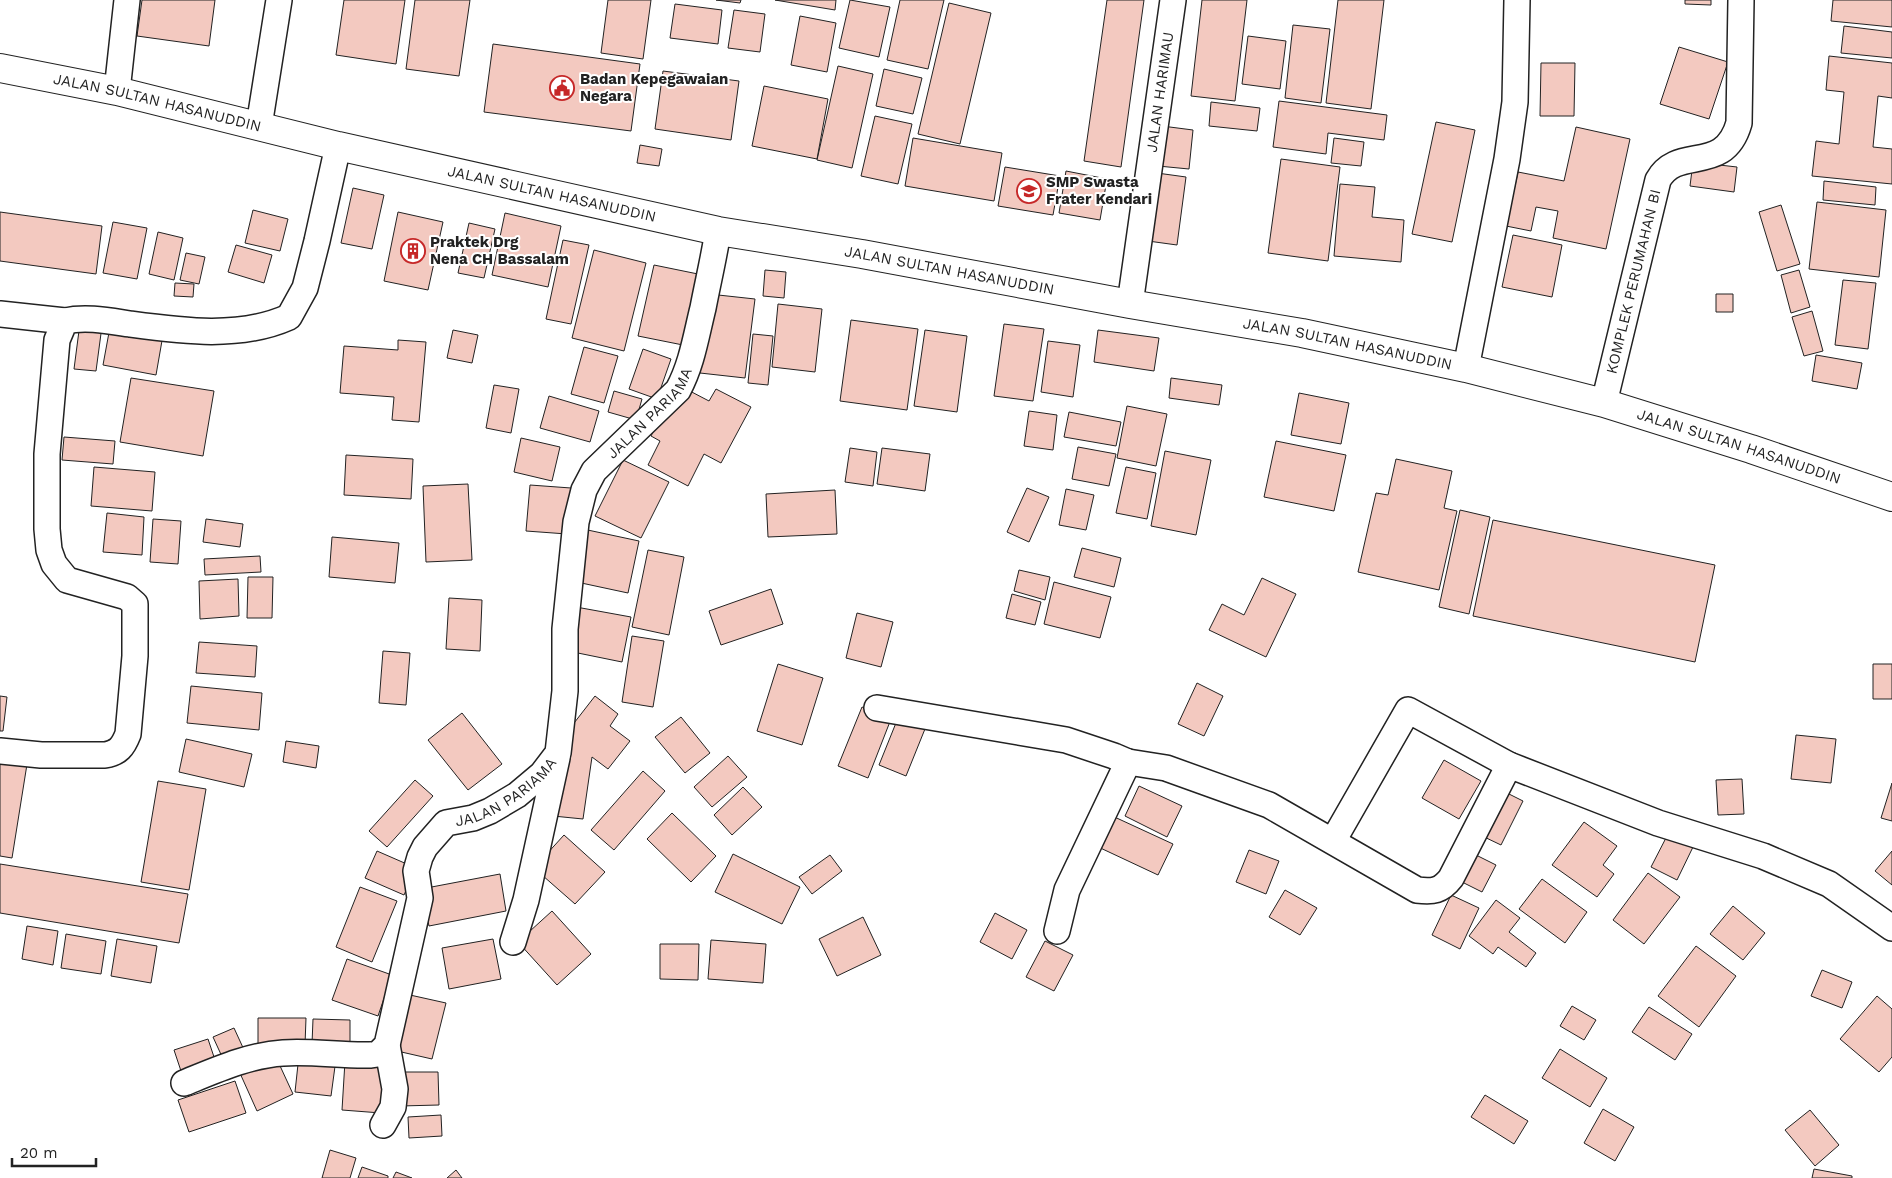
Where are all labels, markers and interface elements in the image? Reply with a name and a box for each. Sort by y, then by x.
street label: JALAN HARIMAU [1143,31,1177,154]
street label: JALAN SULTAN HASANUDDIN [52,70,263,136]
place label: Badan Kepegawaian Negara [580,70,728,105]
public building icon: Badan Kepegawaian Negara [549,75,575,101]
street label: JALAN SULTAN HASANUDDIN [446,162,658,226]
place label: SMP Swasta Frater Kendari [1046,173,1152,208]
school or university icon: SMP Swasta Frater Kendari [1016,178,1042,204]
street label: KOMPLEK PERUMAHAN BI [1602,187,1664,376]
place label: Praktek Drg Nena CH Bassalam [430,233,569,268]
building icon: Praktek Drg Nena CH Bassalam [400,238,426,264]
street label: JALAN SULTAN HASANUDDIN [843,242,1056,299]
street label: JALAN SULTAN HASANUDDIN [1242,314,1454,374]
street label: JALAN PARIAMA [603,365,696,462]
street label: JALAN SULTAN HASANUDDIN [1635,405,1843,488]
street label: JALAN PARIAMA [454,754,560,830]
scale bar [12,1136,96,1168]
text: 20 m [20,1144,58,1162]

